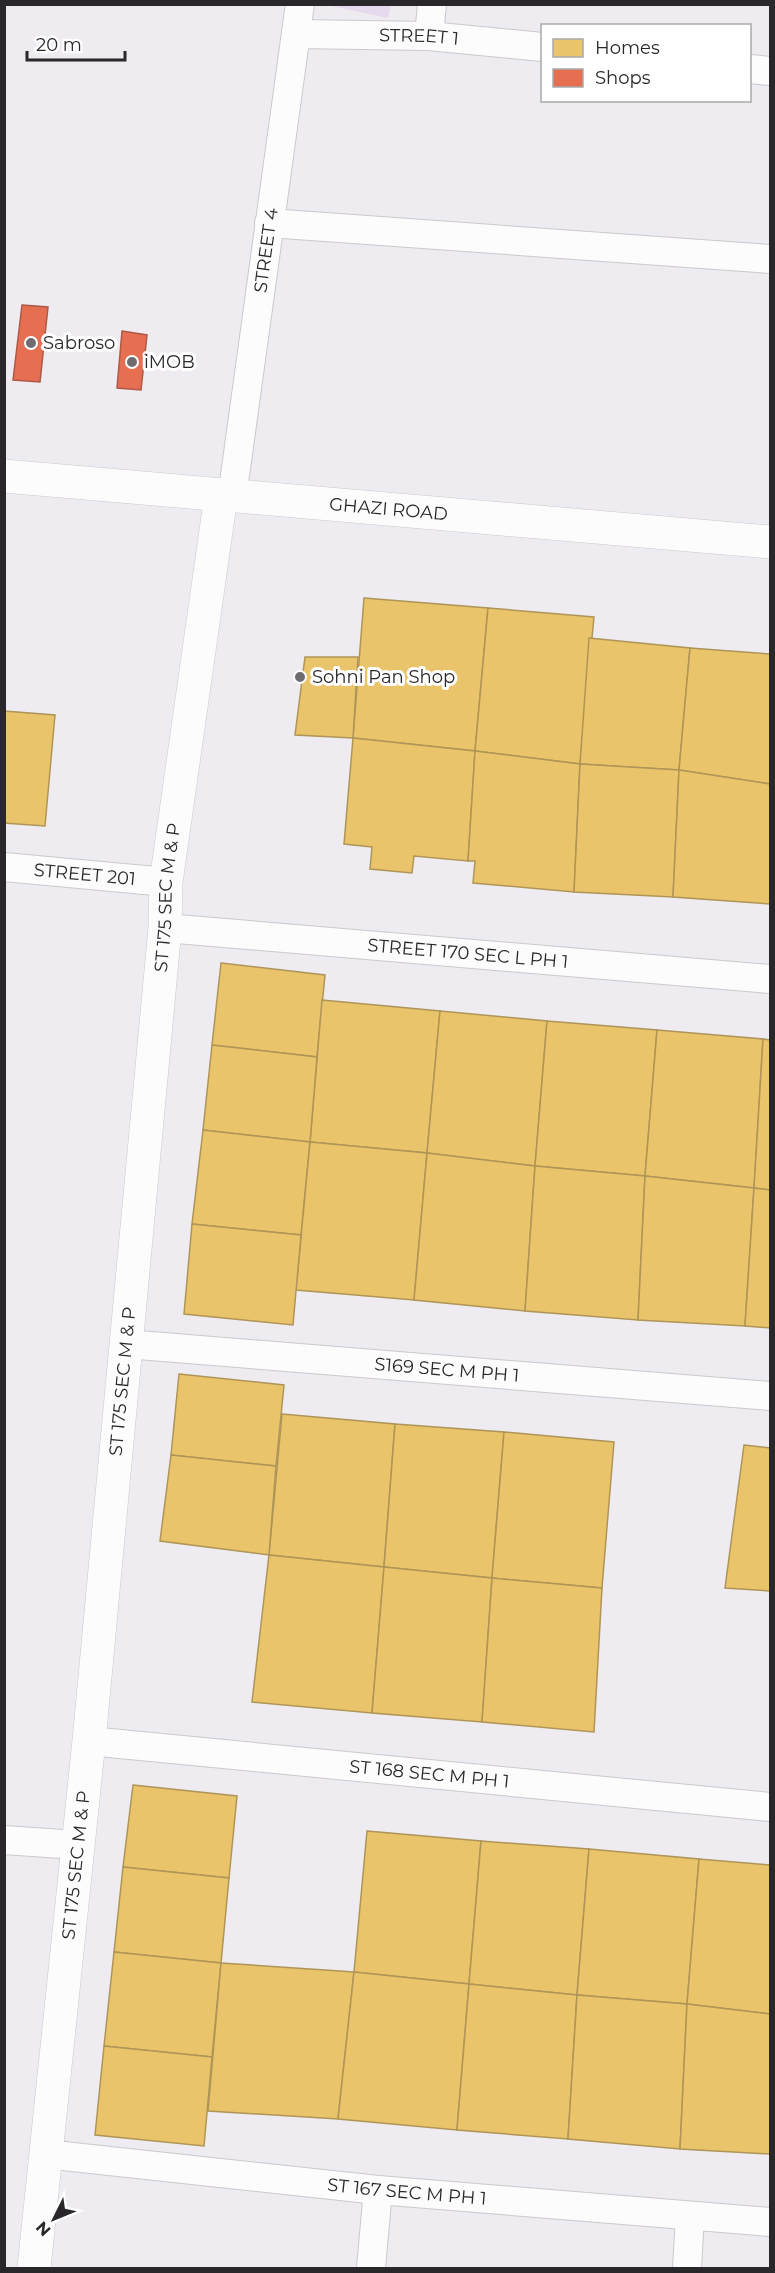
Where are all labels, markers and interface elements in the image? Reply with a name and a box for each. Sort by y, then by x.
scale bar [27,24,124,62]
street label: STREET 1 [379,24,460,50]
legend [541,24,751,102]
text: 20 m [36,34,82,56]
text: Homes [595,37,660,59]
text: Shops [595,67,651,89]
street label: STREET 4 [249,206,283,294]
place label: Sabroso [43,332,115,354]
marker: Sabroso [24,336,38,350]
place label: iMOB [144,351,195,373]
marker: iMOB [125,355,139,369]
street label: GHAZI ROAD [328,493,449,525]
place label: Sohni Pan Shop [312,666,455,688]
marker: Sohni Pan Shop [293,670,307,684]
street label: ST 175 SEC M & P [150,822,185,973]
street label: STREET 201 [33,859,136,890]
street label: STREET 170 SEC L PH 1 [367,934,569,973]
street label: ST 175 SEC M & P [105,1306,141,1457]
street label: S169 SEC M PH 1 [374,1353,520,1387]
street label: ST 168 SEC M PH 1 [348,1755,510,1793]
street label: ST 175 SEC M & P [57,1790,95,1941]
street label: ST 167 SEC M PH 1 [326,2174,487,2210]
north arrow [24,2189,84,2249]
text: N [32,2218,55,2240]

